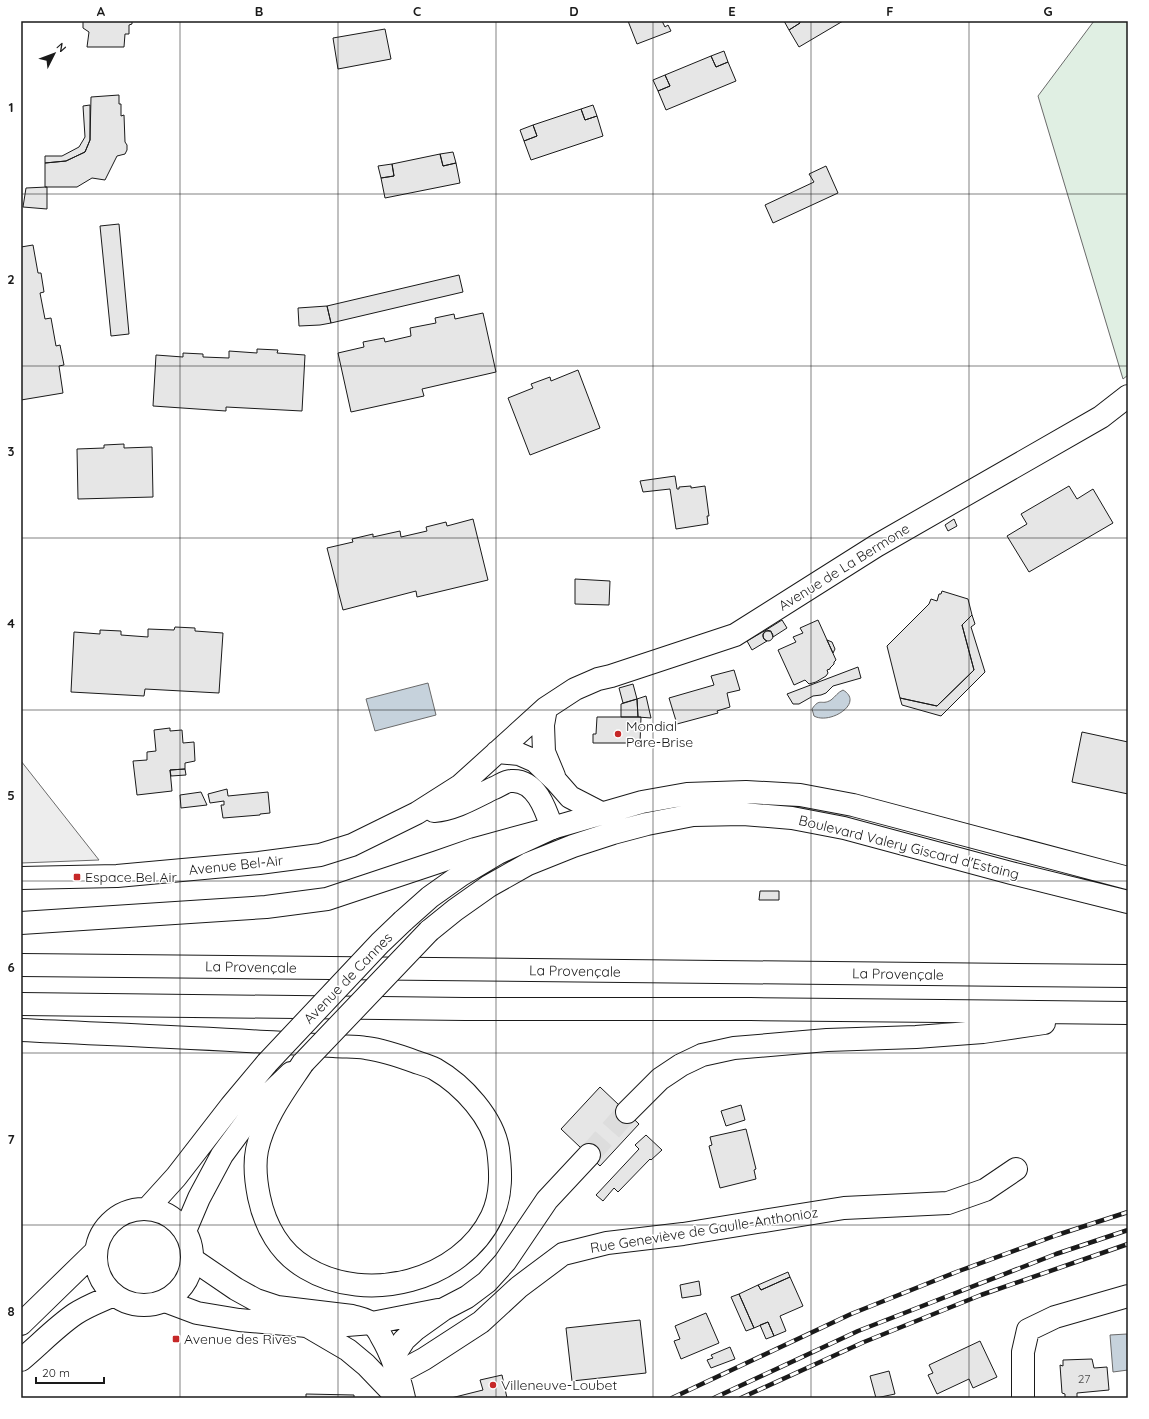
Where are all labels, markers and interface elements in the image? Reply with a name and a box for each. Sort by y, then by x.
text: A [97,3,106,19]
text: B [255,3,263,19]
text: C [413,3,421,19]
text: D [569,3,579,19]
text: E [728,3,736,19]
text: F [886,3,894,19]
text: G [1043,3,1053,19]
north arrow [34,34,74,74]
text: N [54,40,69,55]
text: 1 [8,99,14,115]
text: 2 [7,271,15,287]
text: 3 [8,443,15,459]
street label: Avenue de La Bermone [775,519,913,615]
text: 4 [7,615,15,631]
place label: Mondial Pare-Brise [626,717,693,751]
marker: Mondial Pare-Brise [613,729,623,739]
text: 5 [7,787,15,803]
street label: Boulevard Valery Giscard d'Estaing [797,811,1021,883]
street label: Avenue Bel-Air [188,851,285,879]
place label: Espace Bel Air [85,868,178,886]
marker: Espace Bel Air [72,872,82,882]
street label: Avenue de Cannes [300,929,396,1027]
street label: La Provençale [205,957,297,977]
text: 6 [7,959,15,975]
street label: La Provençale [529,961,621,981]
street label: La Provençale [852,964,944,984]
text: 7 [7,1131,15,1147]
street label: Rue Geneviève de Gaulle-Anthonioz [589,1203,819,1257]
text: 8 [7,1303,15,1319]
place label: Avenue des Rives [184,1330,297,1348]
marker: Avenue des Rives [171,1334,181,1344]
scale bar [36,1359,104,1385]
text: 20 m [42,1365,70,1380]
house number: 27 [1078,1371,1090,1386]
place label: Villeneuve-Loubet [501,1376,617,1394]
marker: Villeneuve-Loubet [488,1380,498,1390]

